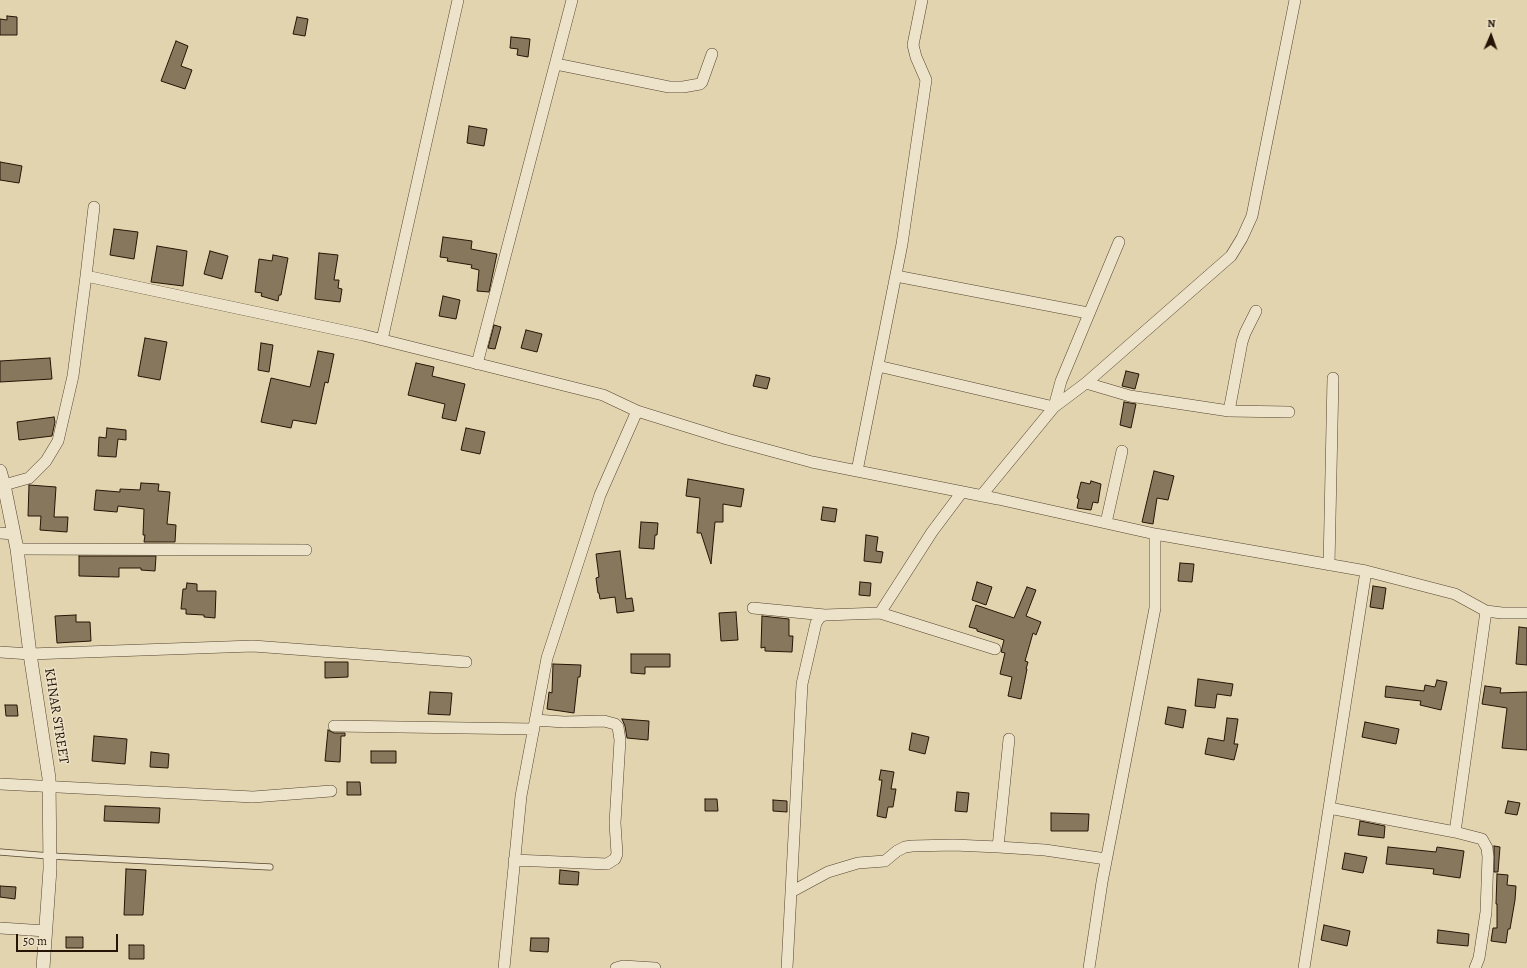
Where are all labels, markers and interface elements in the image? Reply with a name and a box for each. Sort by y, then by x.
north arrow [1471,16,1511,56]
text: N [1487,16,1496,31]
street label: KHNAR STREET [40,667,72,765]
scale bar [18,926,120,952]
text: 50 m [23,933,47,949]

